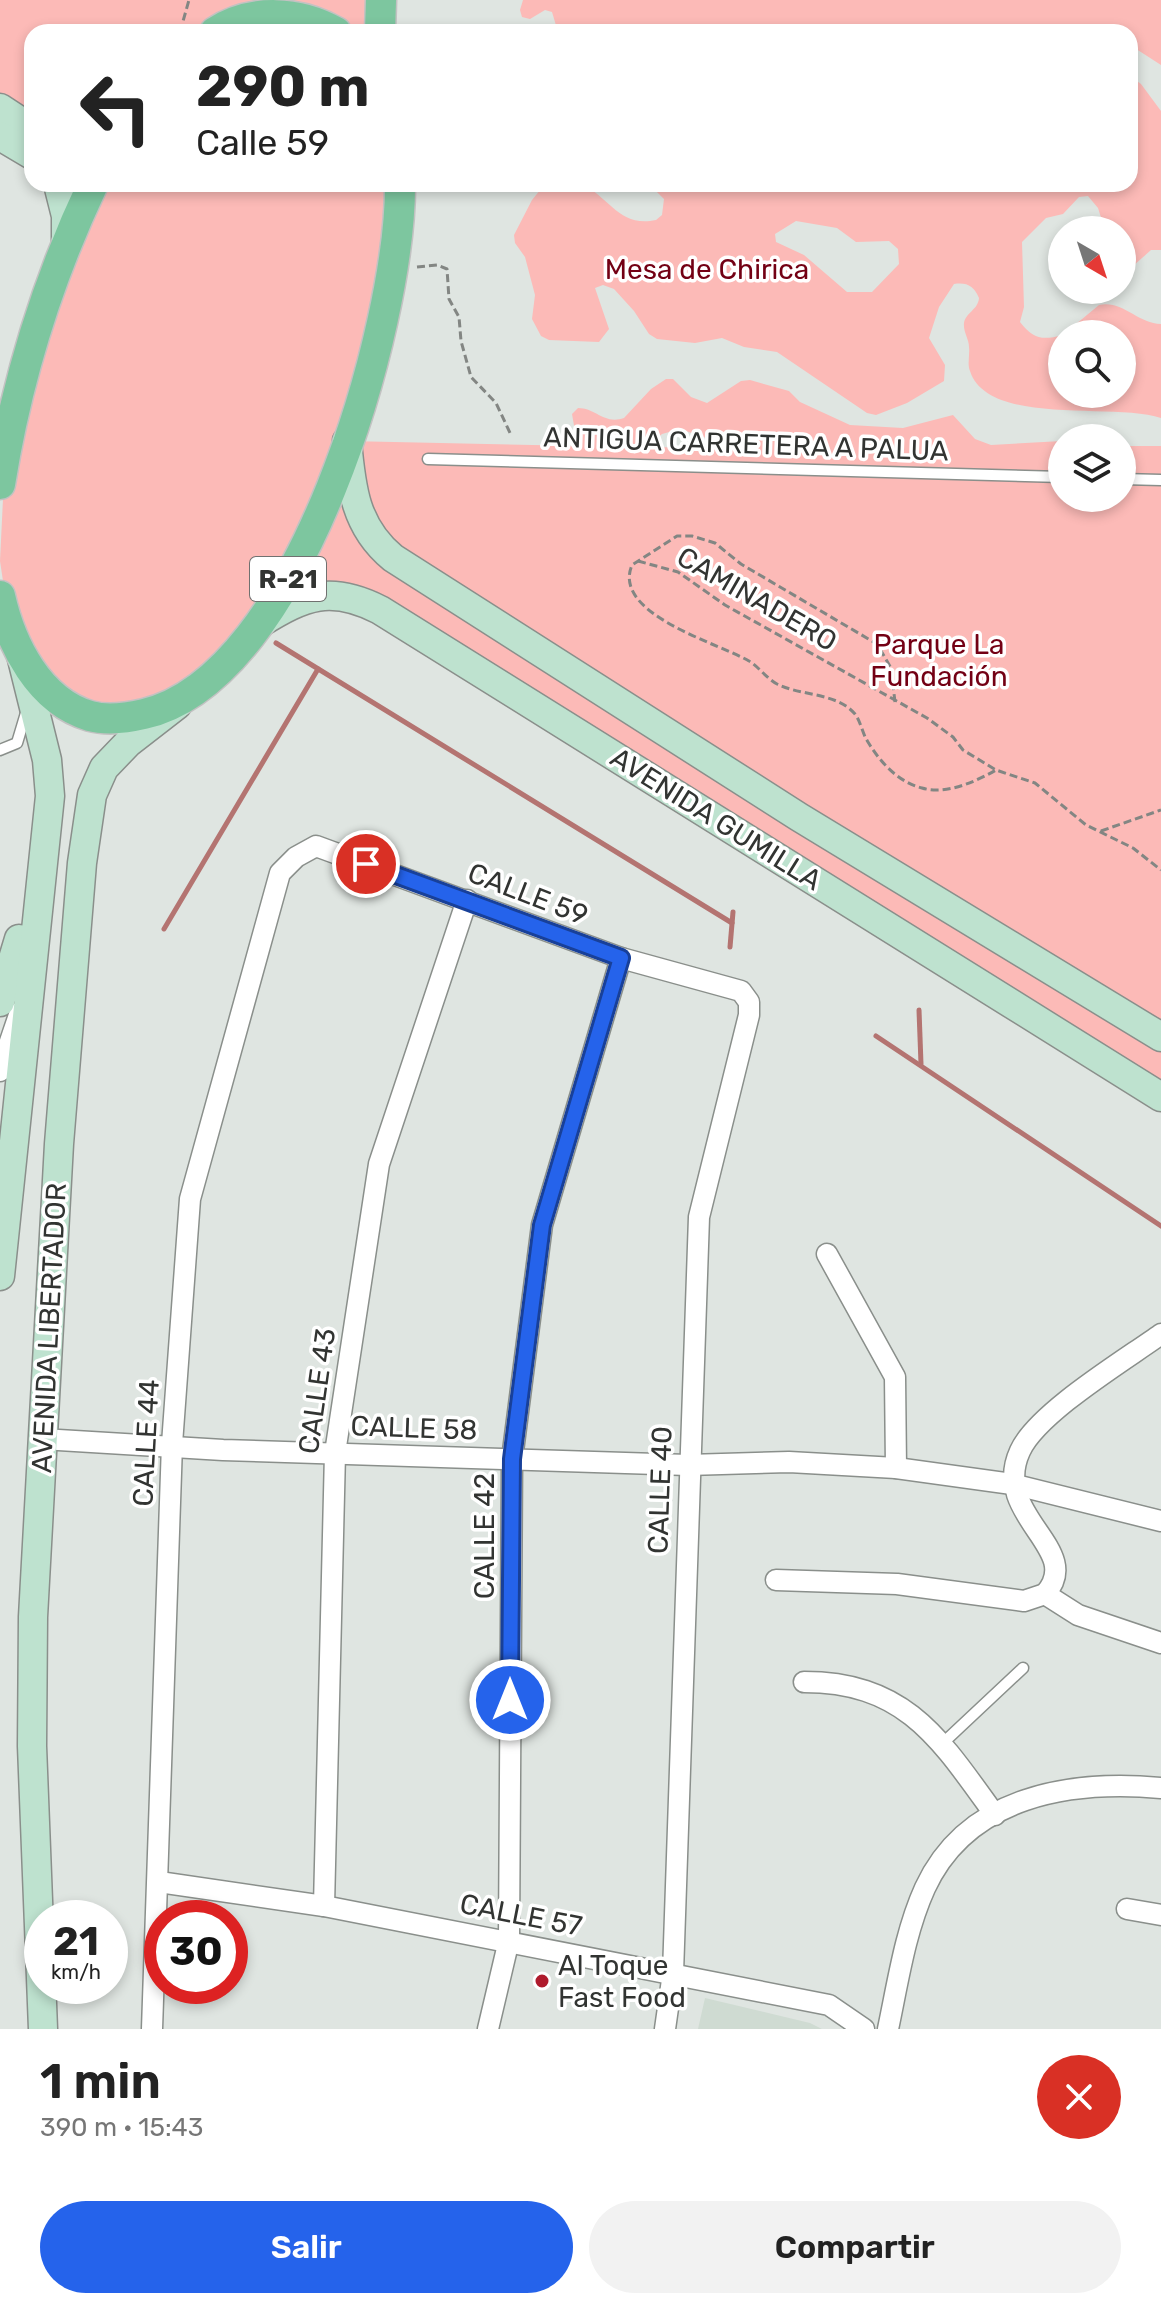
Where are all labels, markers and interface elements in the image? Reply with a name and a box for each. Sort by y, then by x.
text: 290 m [196,54,370,120]
icon: left [64,56,168,160]
text: Calle 59 [196,121,329,164]
north arrow [1048,216,1136,304]
map controls [1048,216,1136,512]
park label: Mesa de Chirica [605,253,809,286]
button: search [1048,320,1136,408]
street label: ANTIGUA CARRETERA A PALUA [543,420,949,468]
button: layers [1048,424,1136,512]
street label: CAMINADERO [671,540,843,658]
road number: R-21 [250,557,326,601]
park label: Parque La Fundación [870,628,1008,693]
street label: AVENIDA GUMILLA [604,741,828,897]
pin [332,830,400,898]
icon: arrive [344,842,388,886]
street label: CALLE 59 [463,856,593,932]
street label: AVENIDA LIBERTADOR [25,1182,73,1474]
street label: CALLE 43 [292,1326,342,1456]
street label: CALLE 44 [126,1379,166,1507]
street label: CALLE 58 [350,1409,478,1447]
street label: CALLE 40 [641,1426,679,1554]
street label: CALLE 42 [468,1473,501,1599]
position arrow [468,1658,552,1742]
street label: CALLE 57 [457,1887,585,1943]
speed limit sign: 30 [144,1900,248,2004]
text: 21 [53,1918,99,1965]
place label: Al Toque Fast Food [558,1949,686,2014]
text: km/h [51,1960,101,1984]
marker: Al Toque Fast Food [533,1972,551,1990]
text: 1 min [40,2053,161,2110]
button: close [1037,2055,1121,2139]
text: 390 m · 15:43 [40,2112,203,2143]
button: Salir [40,2201,573,2293]
button: Compartir [589,2201,1121,2293]

